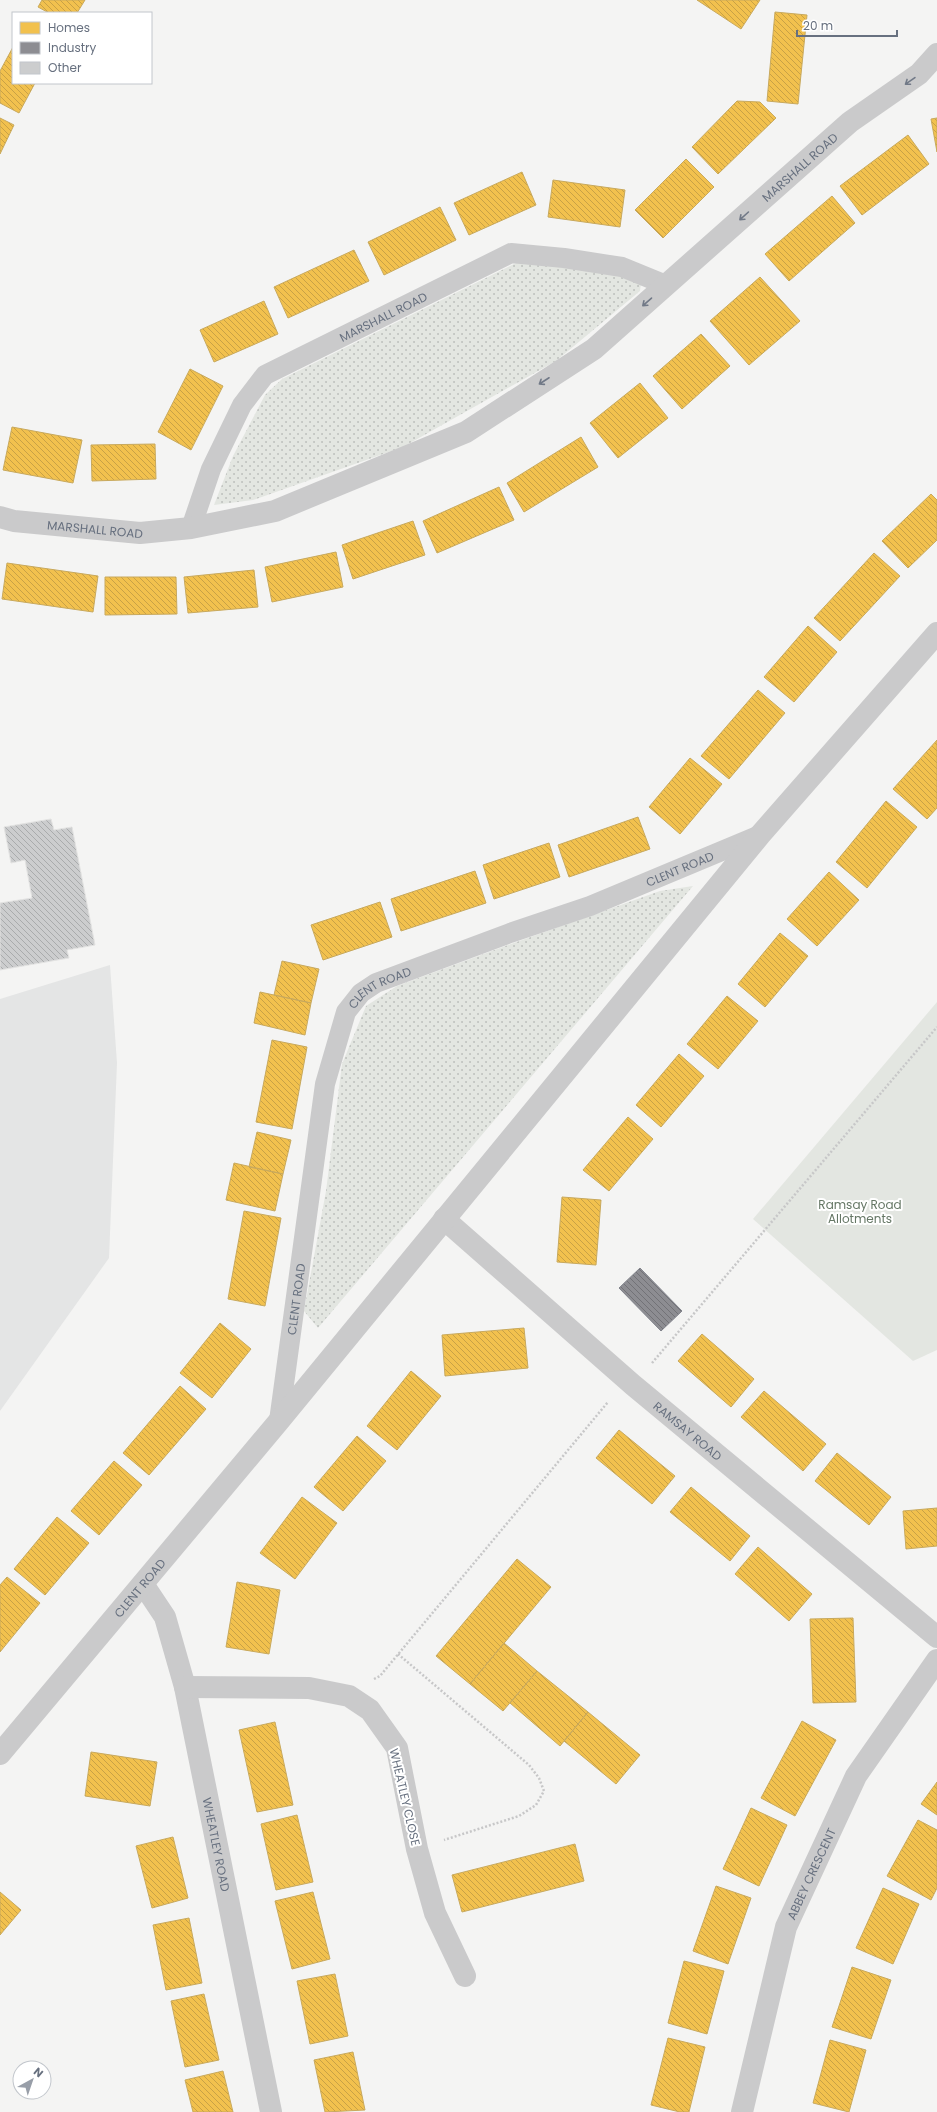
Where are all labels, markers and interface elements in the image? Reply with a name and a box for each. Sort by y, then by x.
legend [12,12,152,84]
scale bar [797,12,897,38]
text: 20 m [803,17,833,34]
text: Homes [48,19,90,36]
text: Industry [48,39,97,56]
text: Other [48,59,82,76]
one-way arrow [904,77,915,85]
street label: MARSHALL ROAD [758,129,841,205]
one-way arrow [739,211,749,221]
street label: MARSHALL ROAD [336,287,430,345]
one-way arrow [642,298,652,307]
one-way arrow [539,377,550,385]
street label: MARSHALL ROAD [46,516,144,542]
street label: CLENT ROAD [643,847,716,890]
street label: CLENT ROAD [344,962,413,1012]
park label: Ramsay Road Allotments [818,1196,902,1227]
street label: CLENT ROAD [282,1262,309,1336]
street label: RAMSAY ROAD [650,1397,726,1464]
street label: CLENT ROAD [110,1555,169,1621]
street label: WHEATLEY CLOSE [386,1747,424,1847]
street label: WHEATLEY ROAD [199,1796,235,1893]
street label: ABBEY CRESCENT [782,1825,840,1922]
north arrow [12,2060,52,2100]
text: N [30,2064,47,2081]

